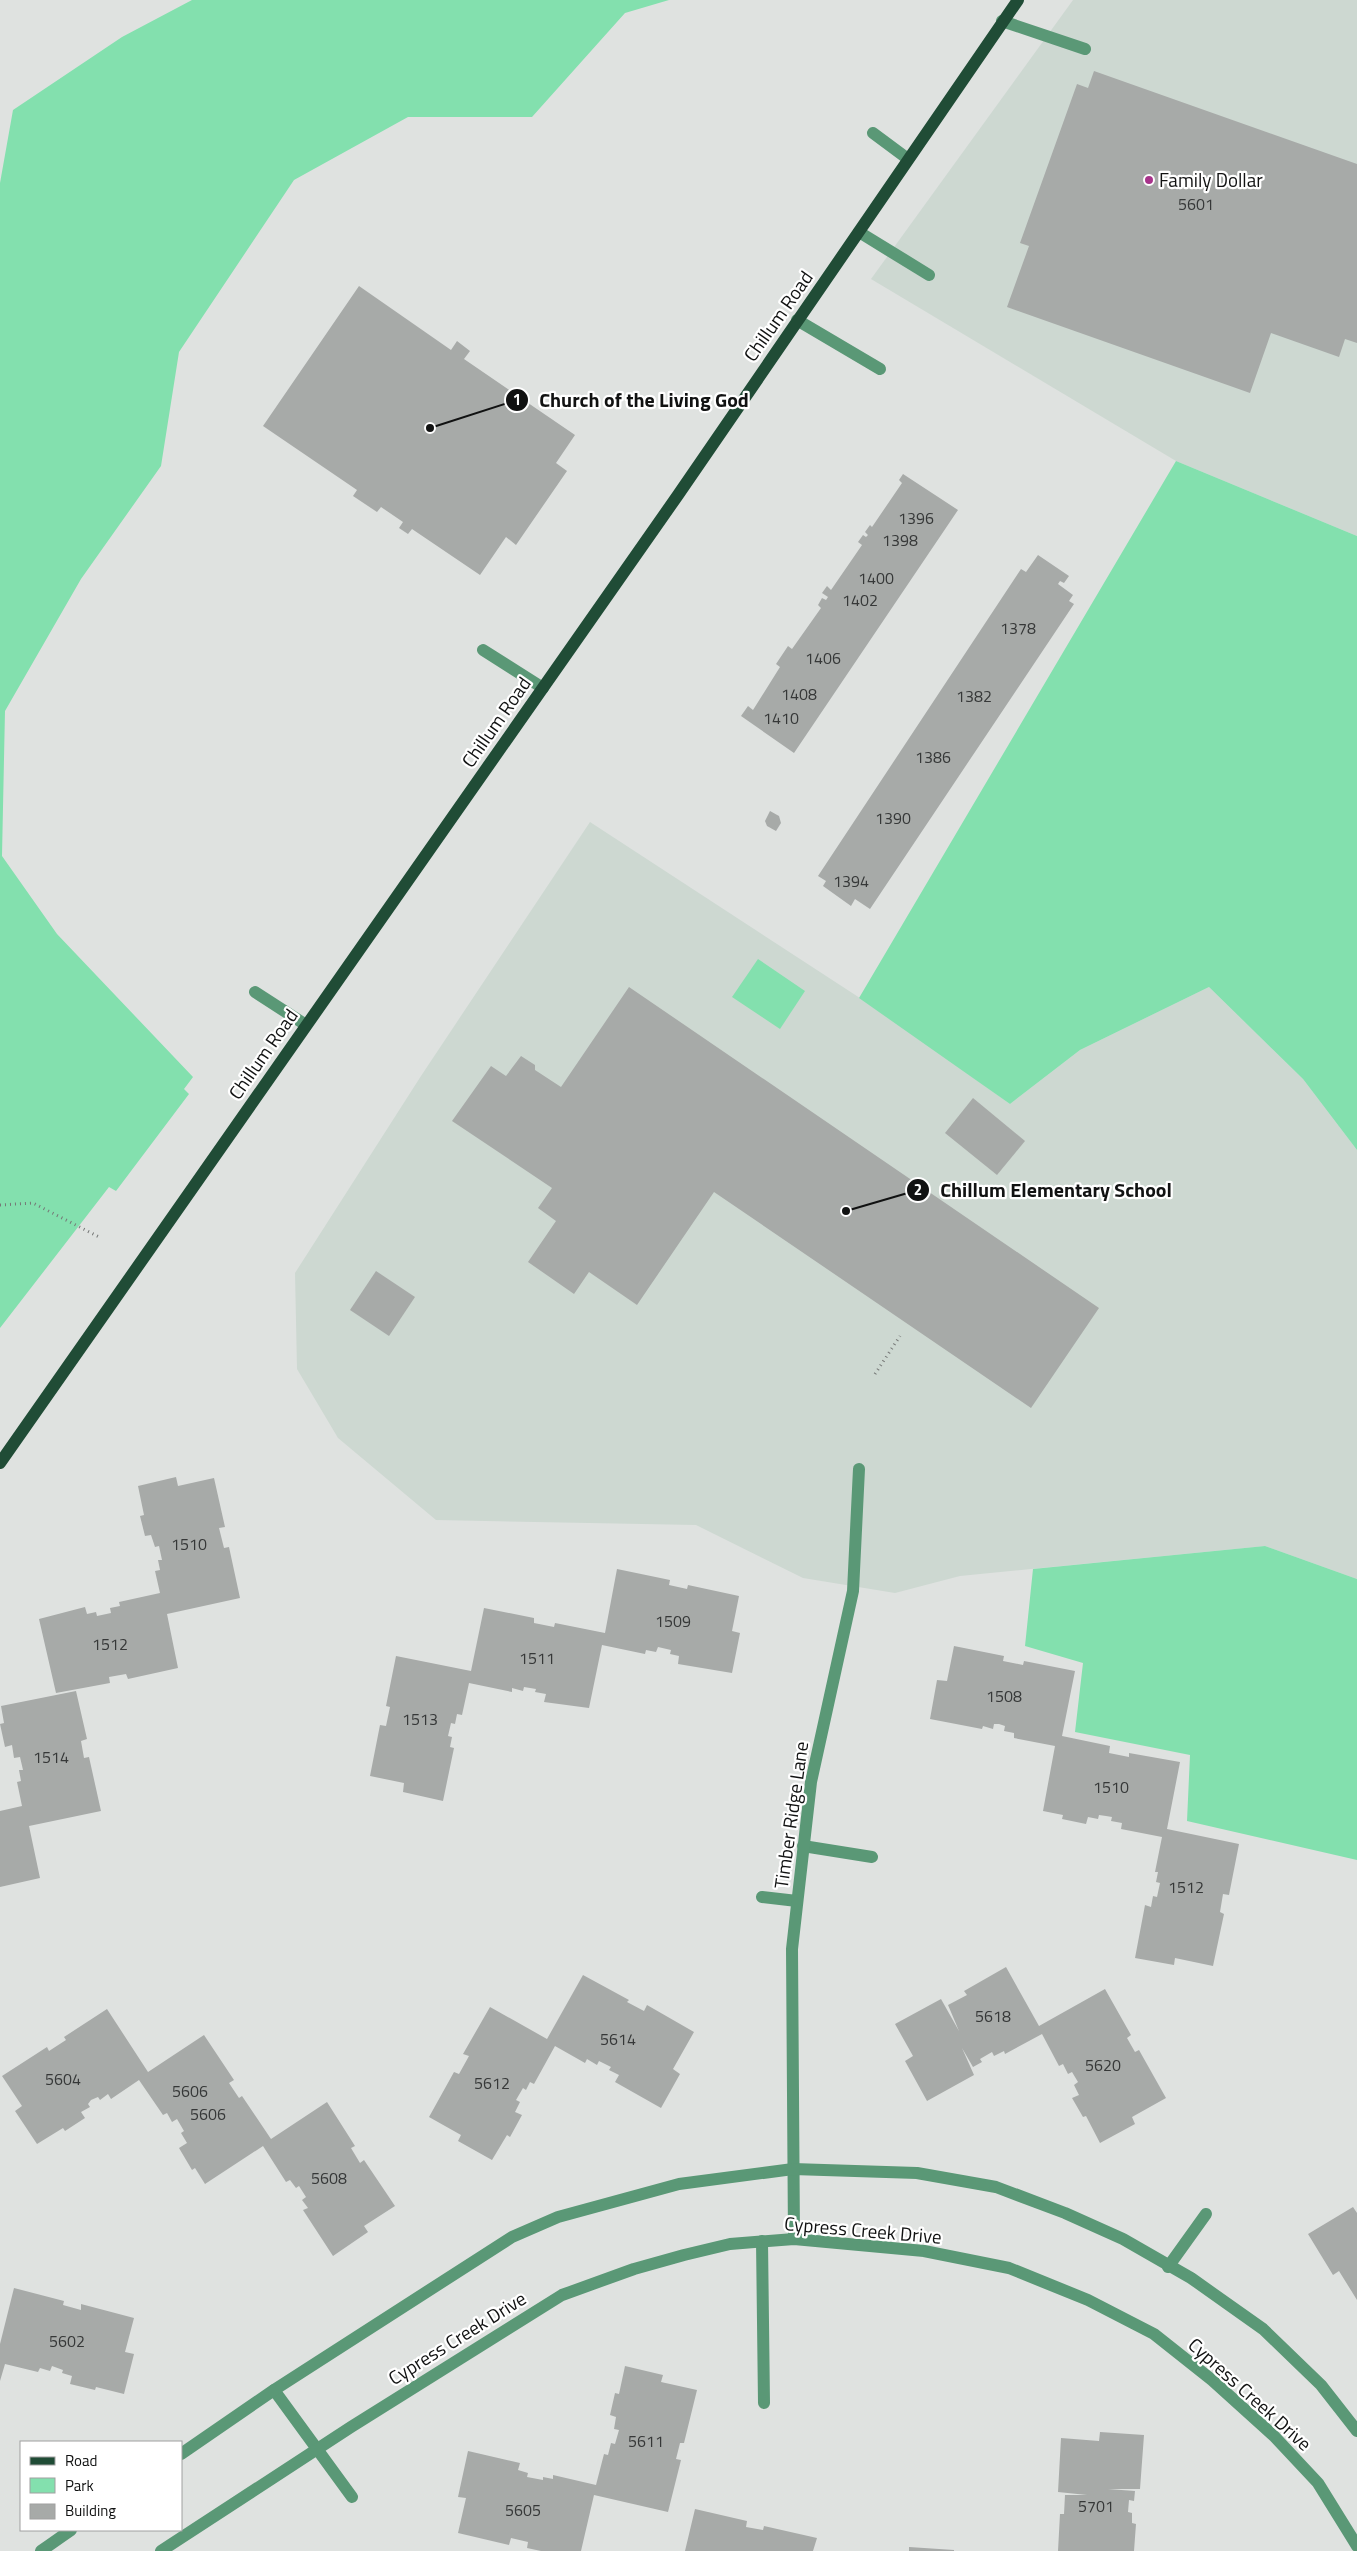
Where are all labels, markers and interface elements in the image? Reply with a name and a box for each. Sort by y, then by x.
place label: Family Dollar [1159,165,1263,194]
marker: Family Dollar [1143,174,1155,186]
house number: 5601 [1178,192,1214,216]
street label: Chillum Road [736,264,820,367]
callout: Church of the Living God [505,382,759,417]
text: Church of the Living God [539,384,749,415]
text: 1 [513,388,521,411]
house number: 1396 [898,506,934,530]
house number: 1398 [882,528,918,552]
house number: 1400 [858,566,894,590]
house number: 1402 [842,588,878,612]
house number: 1378 [1000,616,1036,640]
house number: 1406 [805,646,841,670]
street label: Chillum Road [454,670,538,773]
house number: 1408 [781,682,817,706]
house number: 1382 [956,684,992,708]
house number: 1410 [763,706,799,730]
house number: 1386 [915,745,951,769]
house number: 1390 [875,806,911,830]
house number: 1394 [833,869,869,893]
street label: Chillum Road [221,1002,305,1105]
callout: Chillum Elementary School [905,1172,1182,1207]
text: Chillum Elementary School [940,1174,1172,1205]
text: 2 [914,1178,922,1201]
house number: 1510 [171,1532,207,1556]
house number: 1509 [655,1609,691,1633]
house number: 1512 [92,1632,128,1656]
house number: 1511 [519,1646,555,1670]
house number: 1508 [986,1684,1022,1708]
house number: 1513 [402,1707,438,1731]
street label: Timber Ridge Lane [766,1740,815,1890]
house number: 1514 [33,1745,69,1769]
house number: 1510 [1093,1775,1129,1799]
house number: 1512 [1168,1875,1204,1899]
house number: 5618 [975,2004,1011,2028]
house number: 5614 [600,2027,636,2051]
house number: 5620 [1085,2053,1121,2077]
house number: 5604 [45,2067,81,2091]
house number: 5612 [474,2071,510,2095]
house number: 5606 [172,2079,208,2103]
house number: 5606 [190,2102,226,2126]
house number: 5608 [311,2166,347,2190]
street label: Cypress Creek Drive [783,2208,943,2251]
street label: Cypress Creek Drive [382,2283,531,2392]
house number: 5602 [49,2329,85,2353]
street label: Cypress Creek Drive [1182,2330,1319,2457]
house number: 5611 [628,2429,664,2453]
legend [20,2441,182,2531]
text: Road [65,2449,97,2472]
text: Park [65,2474,94,2497]
house number: 5701 [1078,2494,1114,2518]
house number: 5605 [505,2498,541,2522]
text: Building [65,2499,116,2522]

